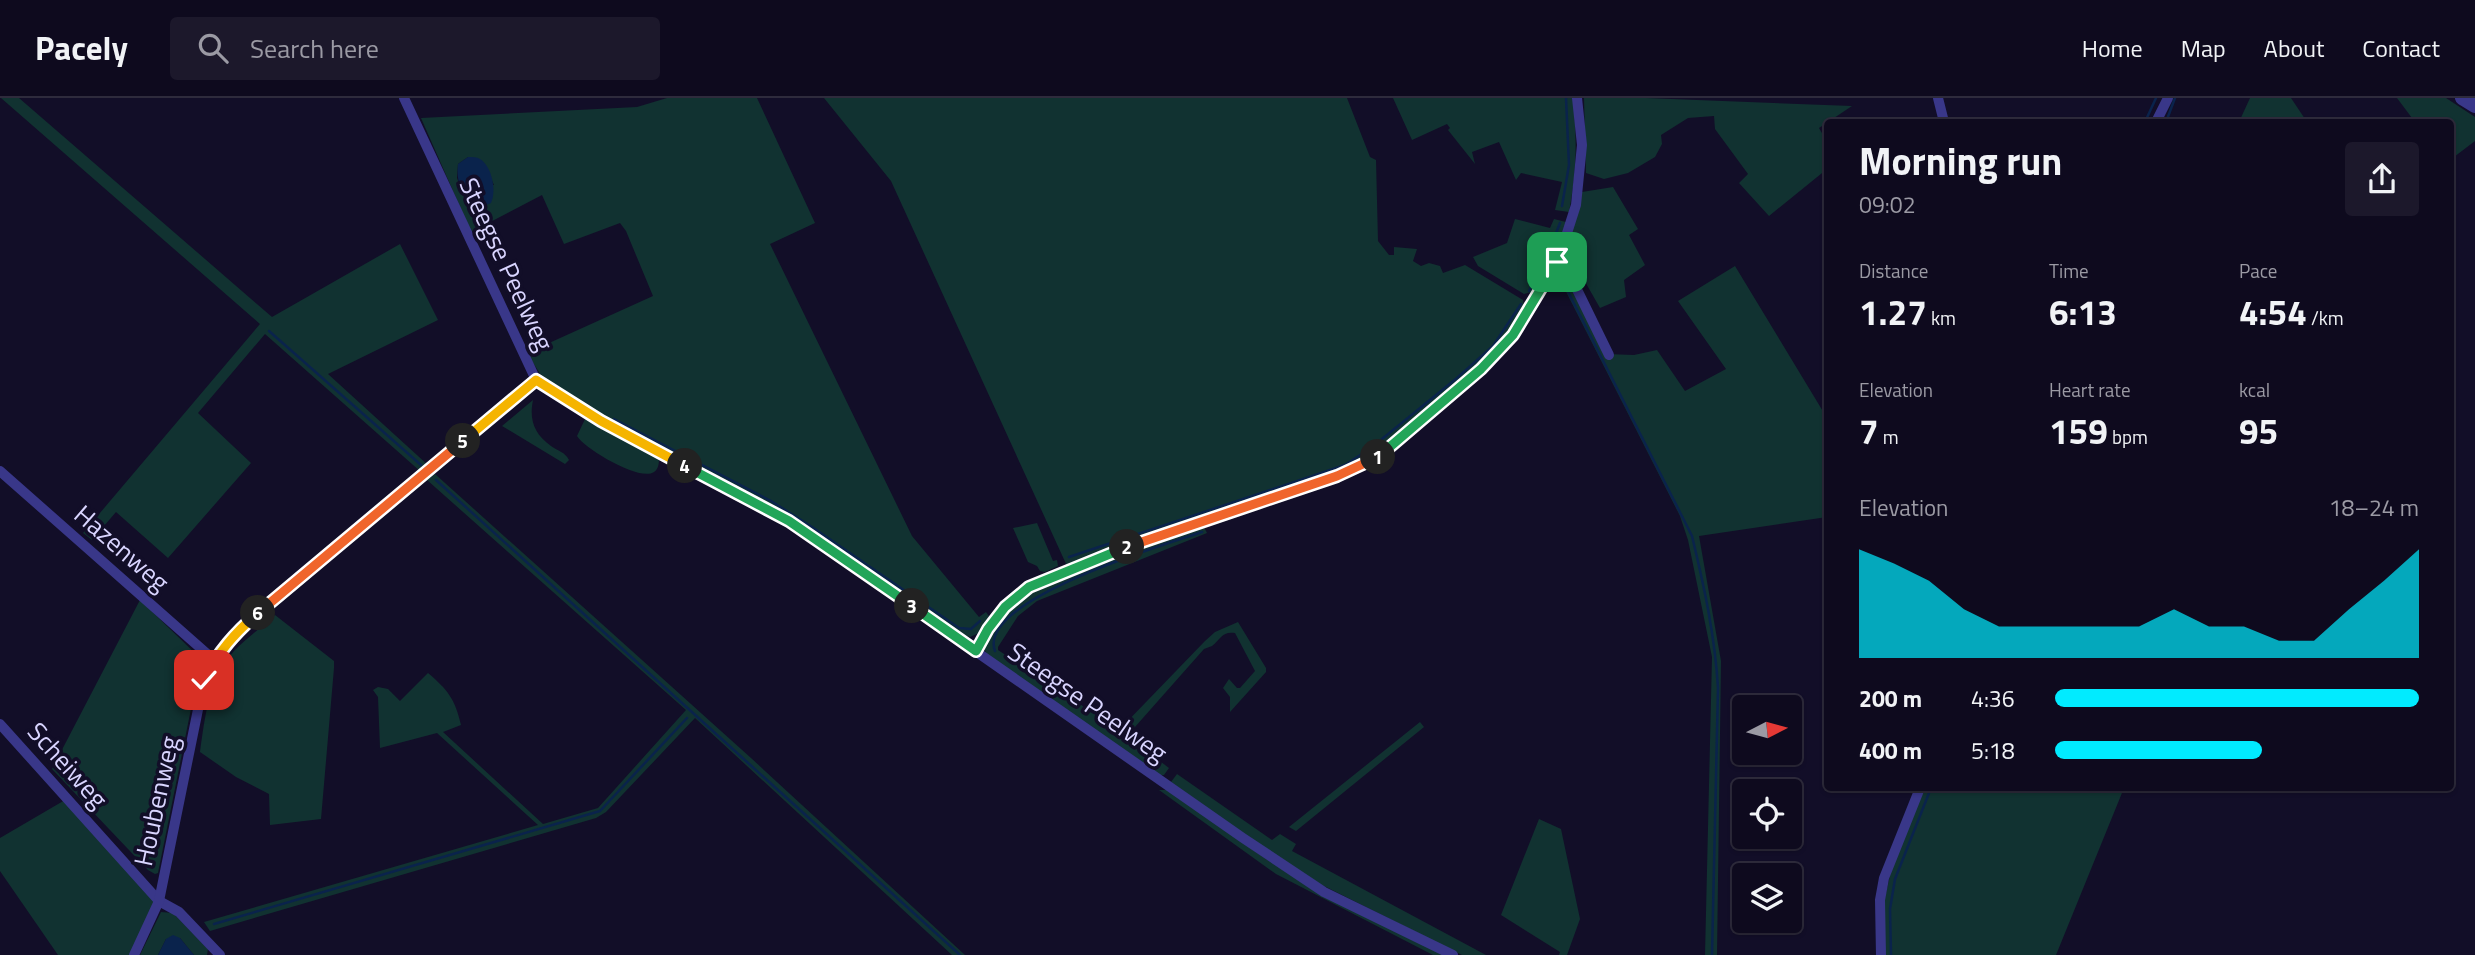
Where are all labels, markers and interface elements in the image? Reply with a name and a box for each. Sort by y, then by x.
search box [170,17,660,80]
text: Pacely [35,23,128,73]
icon: search [194,29,232,67]
text: Search here [250,29,379,68]
text: Home [2082,30,2143,66]
text: Map [2181,30,2226,66]
text: About [2264,30,2324,66]
text: Contact [2362,30,2440,66]
text: Morning run [1859,132,2062,190]
button: share [2345,142,2419,216]
street label: Steegse Peelweg [450,171,564,357]
text: 09:02 [1859,187,1916,222]
pin [1527,232,1587,292]
icon: arrive [1538,243,1576,281]
text: Distance [1859,256,1928,285]
text: Time [2049,256,2089,285]
text: Pace [2239,256,2277,285]
text: 1.27 [1859,285,1927,339]
text: 6:13 [2049,285,2117,339]
text: 4:54 [2239,285,2307,339]
text: km [1927,303,1956,332]
text: /km [2307,303,2344,332]
text: Elevation [1859,375,1933,404]
text: Heart rate [2049,375,2131,404]
text: kcal [2239,375,2270,404]
text: 7 [1859,404,1879,458]
text: 159 [2049,404,2108,458]
text: 95 [2239,404,2278,458]
text: m [1879,422,1899,451]
text: bpm [2108,422,2148,451]
pin: 5 [446,424,480,458]
text: 5 [457,426,468,455]
pin: 1 [1360,440,1396,474]
text: 1 [1372,442,1383,471]
pin: 4 [668,448,702,484]
text: 4 [679,451,690,480]
text: Elevation [1859,490,1948,525]
text: 18–24 m [2329,490,2419,525]
street label: Hazenweg [66,495,178,601]
pin: 2 [1110,530,1144,564]
text: 2 [1121,532,1132,561]
pin: 3 [894,588,930,624]
text: 3 [906,591,917,620]
pin: 6 [240,596,276,630]
text: 6 [252,598,263,627]
street label: Steegse Peelweg [1000,632,1176,772]
pin [174,650,234,710]
icon: check [185,661,223,699]
text: 200 m [1859,681,1922,716]
text: 4:36 [1971,681,2015,716]
north arrow [1732,695,1802,765]
map controls [1732,695,1802,933]
street label: Scheiweg [19,713,117,817]
street label: Houbenweg [123,732,189,870]
text: 400 m [1859,733,1922,768]
text: 5:18 [1971,733,2015,768]
button: locate [1732,779,1802,849]
button: layers [1732,863,1802,933]

